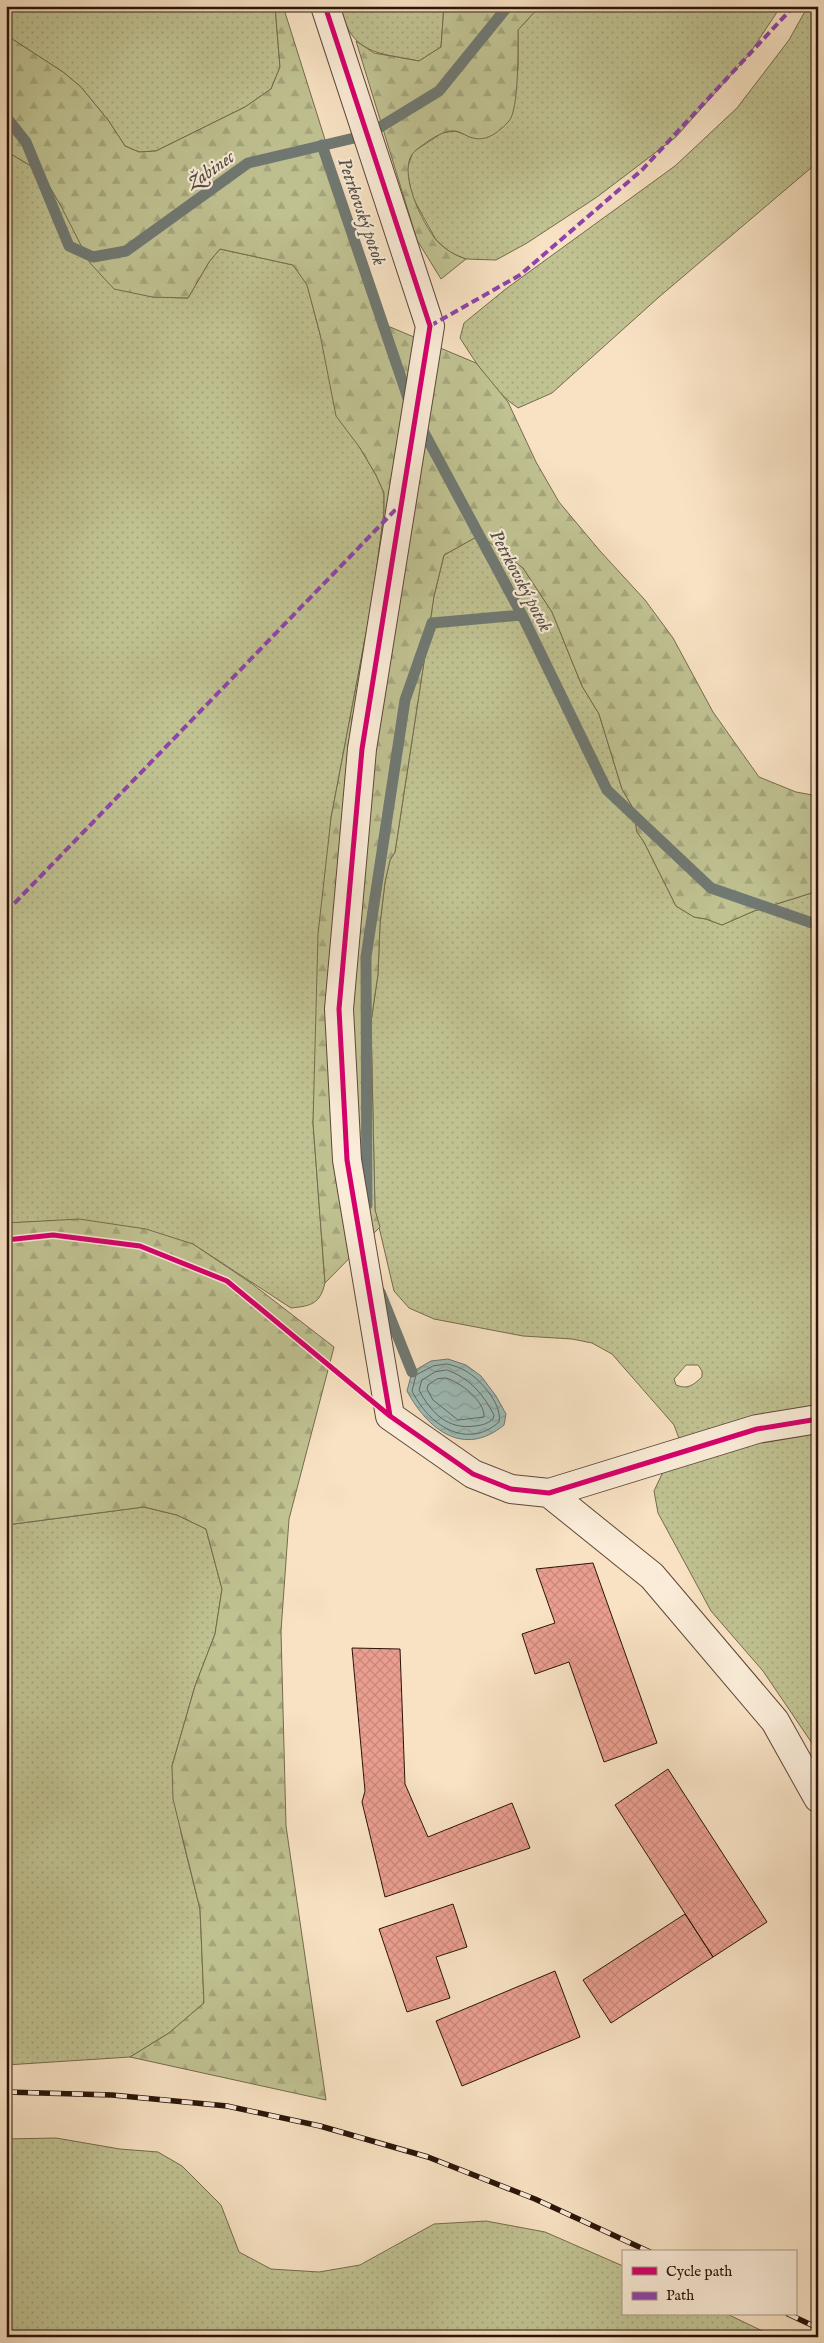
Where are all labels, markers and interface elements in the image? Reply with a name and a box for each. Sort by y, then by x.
water label: Žabinec [181,145,240,197]
water label: Petrkovský potok [331,155,391,269]
water label: Petrkovský potok [483,526,557,637]
legend [622,2250,796,2316]
text: Cycle path [666,2262,732,2281]
text: Path [666,2286,694,2305]

